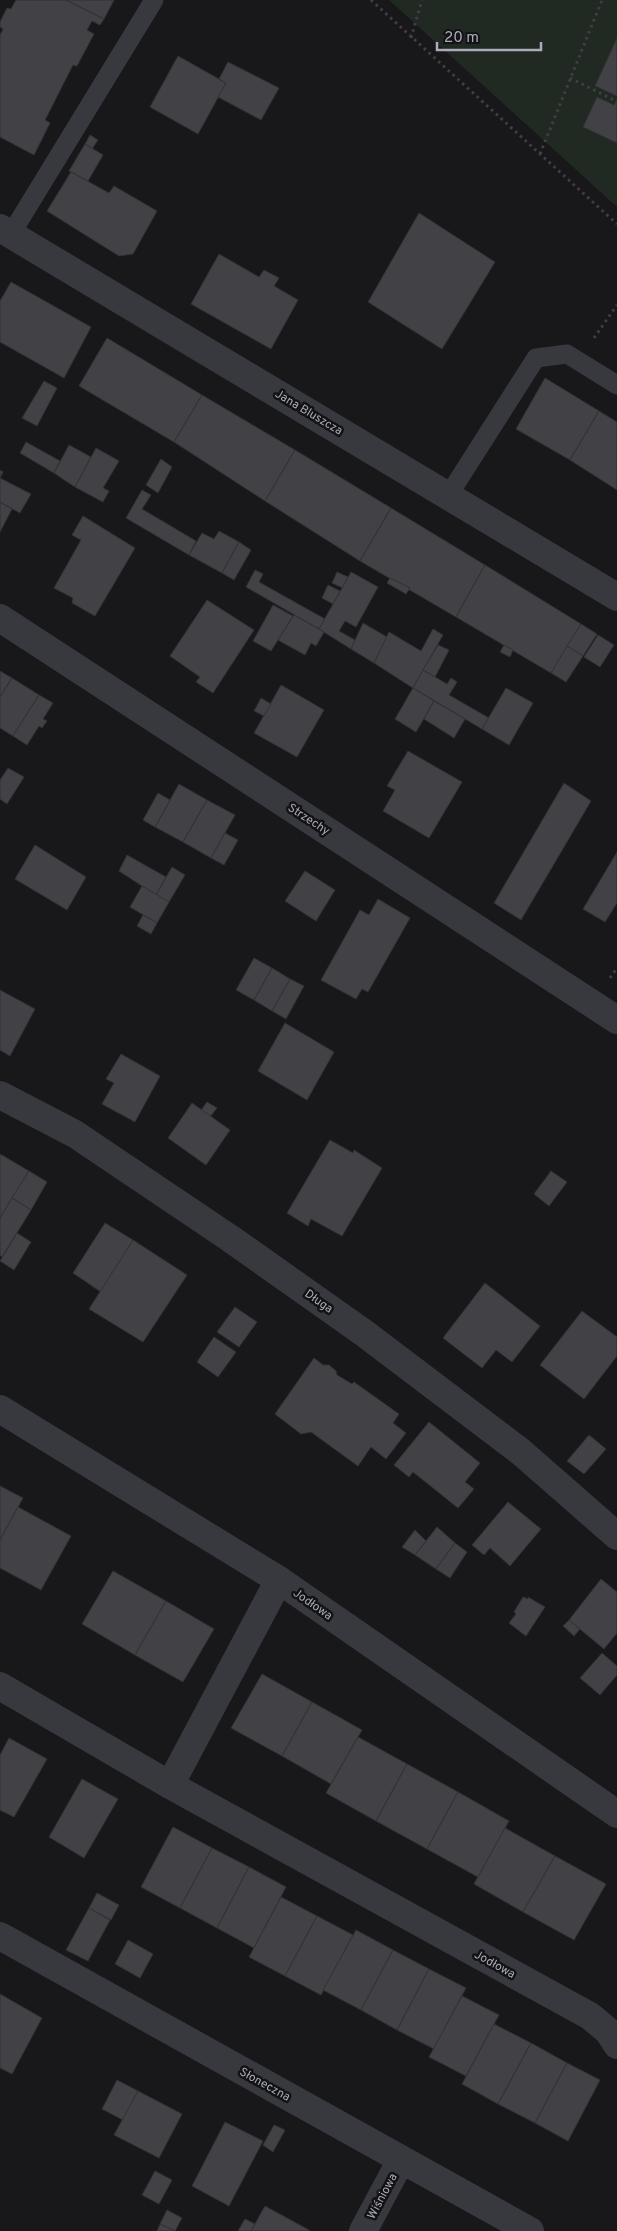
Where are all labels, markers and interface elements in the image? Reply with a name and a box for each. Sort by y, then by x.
scale bar [437,20,541,52]
text: 20 m [444,29,479,48]
street label: Jana Bluszcza [272,386,345,439]
street label: Strzechy [284,800,333,839]
street label: Długa [301,1286,336,1317]
street label: Jodłowa [290,1585,335,1624]
street label: Jodłowa [471,1947,518,1983]
street label: Słoneczna [236,2064,293,2105]
street label: Wiśniowa [364,2171,402,2222]

